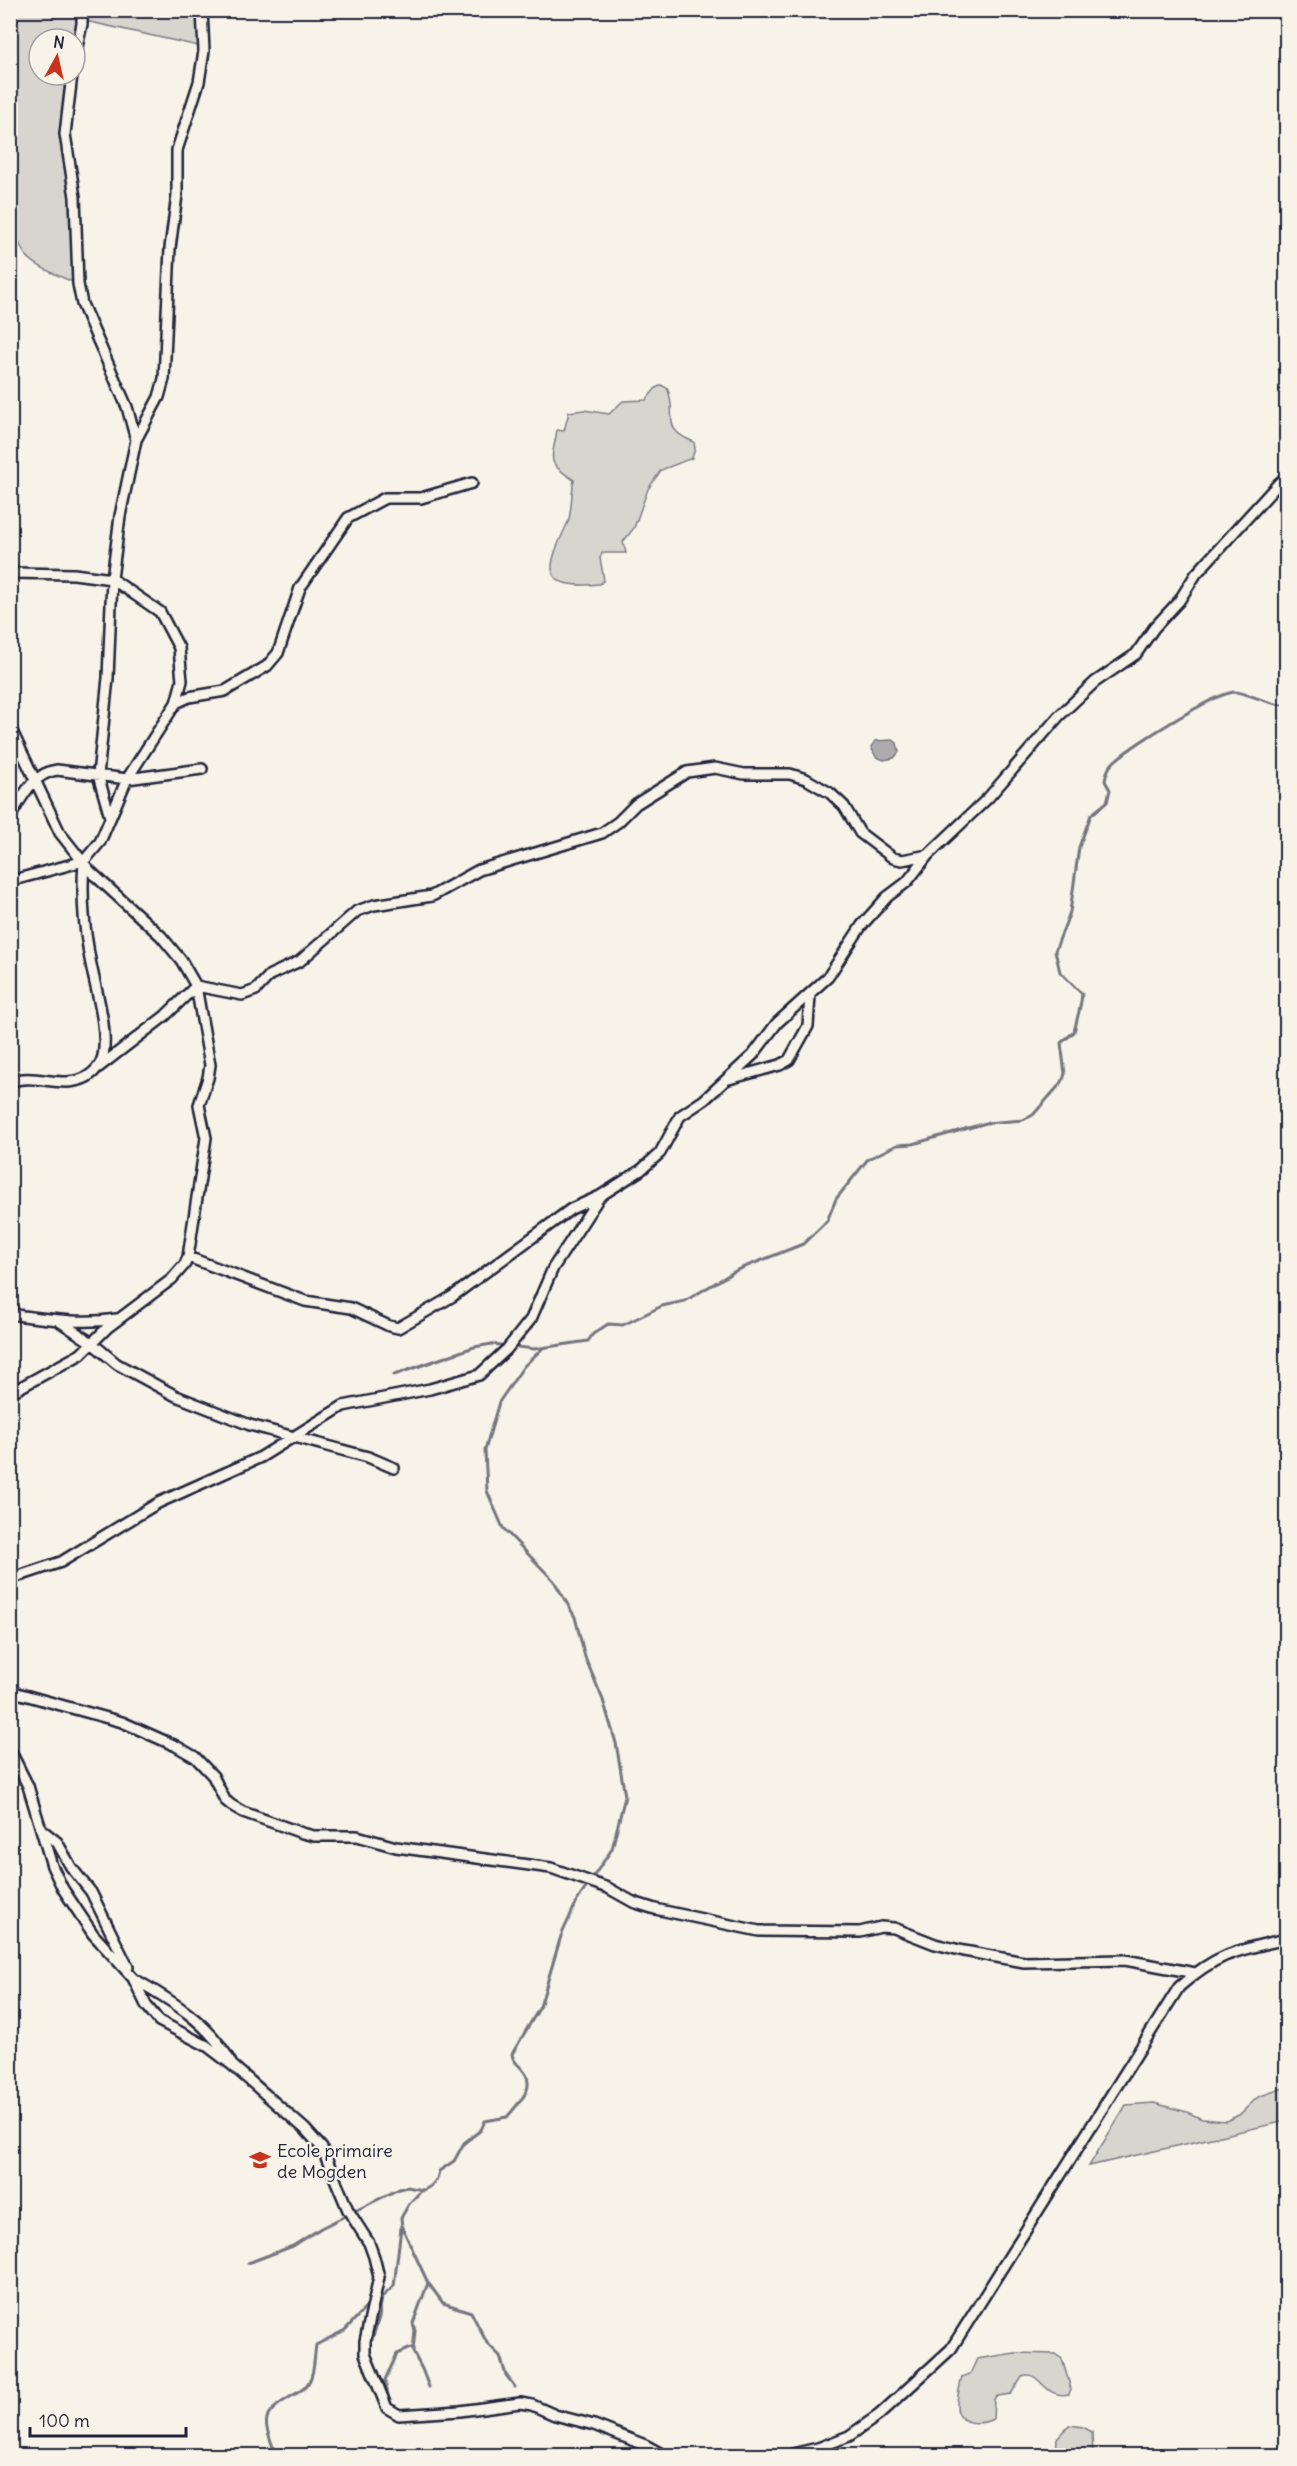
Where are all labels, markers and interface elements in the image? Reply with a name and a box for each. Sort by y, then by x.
north arrow [27,27,87,87]
text: N [52,31,66,53]
place label: Ecole primaire de Mogden [277,2139,393,2183]
school or university icon: Ecole primaire de Mogden [248,2148,272,2172]
scale bar [30,2400,186,2438]
text: 100 m [39,2409,90,2432]

